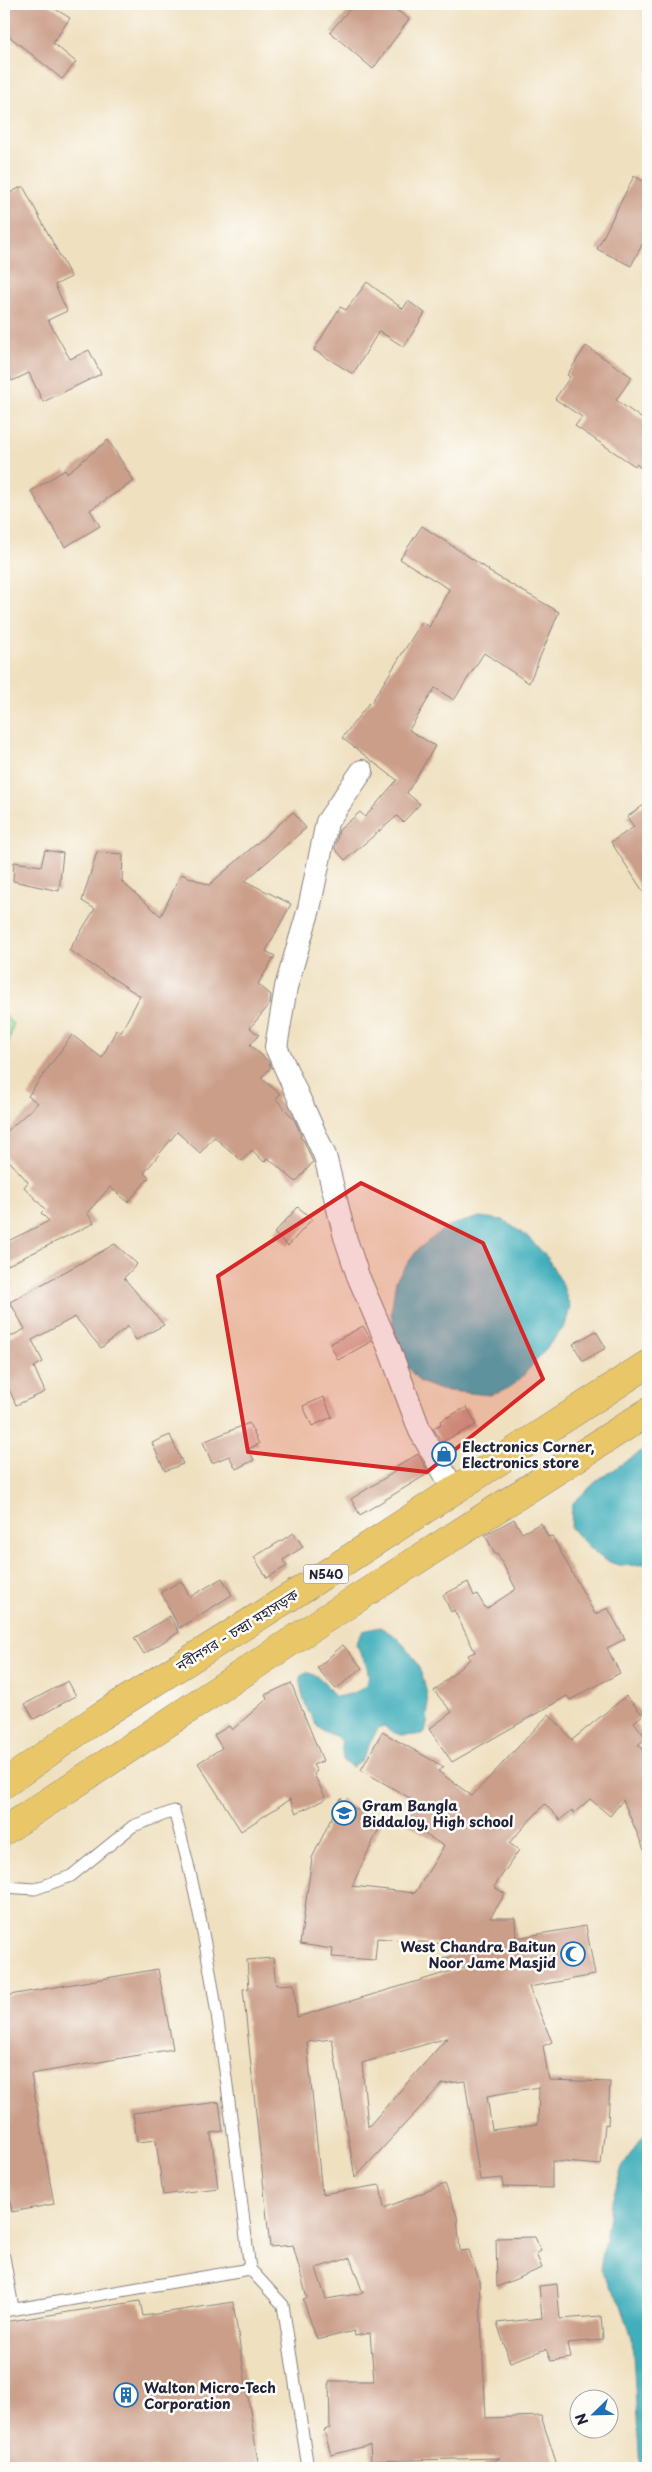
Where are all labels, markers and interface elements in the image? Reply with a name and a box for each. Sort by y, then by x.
place label: Electronics Corner, Electronics store [462,1436,595,1473]
shop icon: Electronics Corner, Electronics store [431,1441,457,1467]
road number: N540 [304,1565,348,1584]
street label: নবীনগর - চন্দ্রা মহাসড়ক [171,1584,302,1676]
place label: Gram Bangla Biddaloy, High school [362,1795,513,1832]
school or university icon: Gram Bangla Biddaloy, High school [331,1800,357,1826]
place label: West Chandra Baitun Noor Jame Masjid [400,1936,556,1973]
mosque icon: West Chandra Baitun Noor Jame Masjid [560,1941,586,1967]
place label: Walton Micro-Tech Corporation [144,2377,276,2414]
building icon: Walton Micro-Tech Corporation [113,2382,139,2408]
north arrow [570,2390,620,2440]
text: N [570,2410,593,2428]

